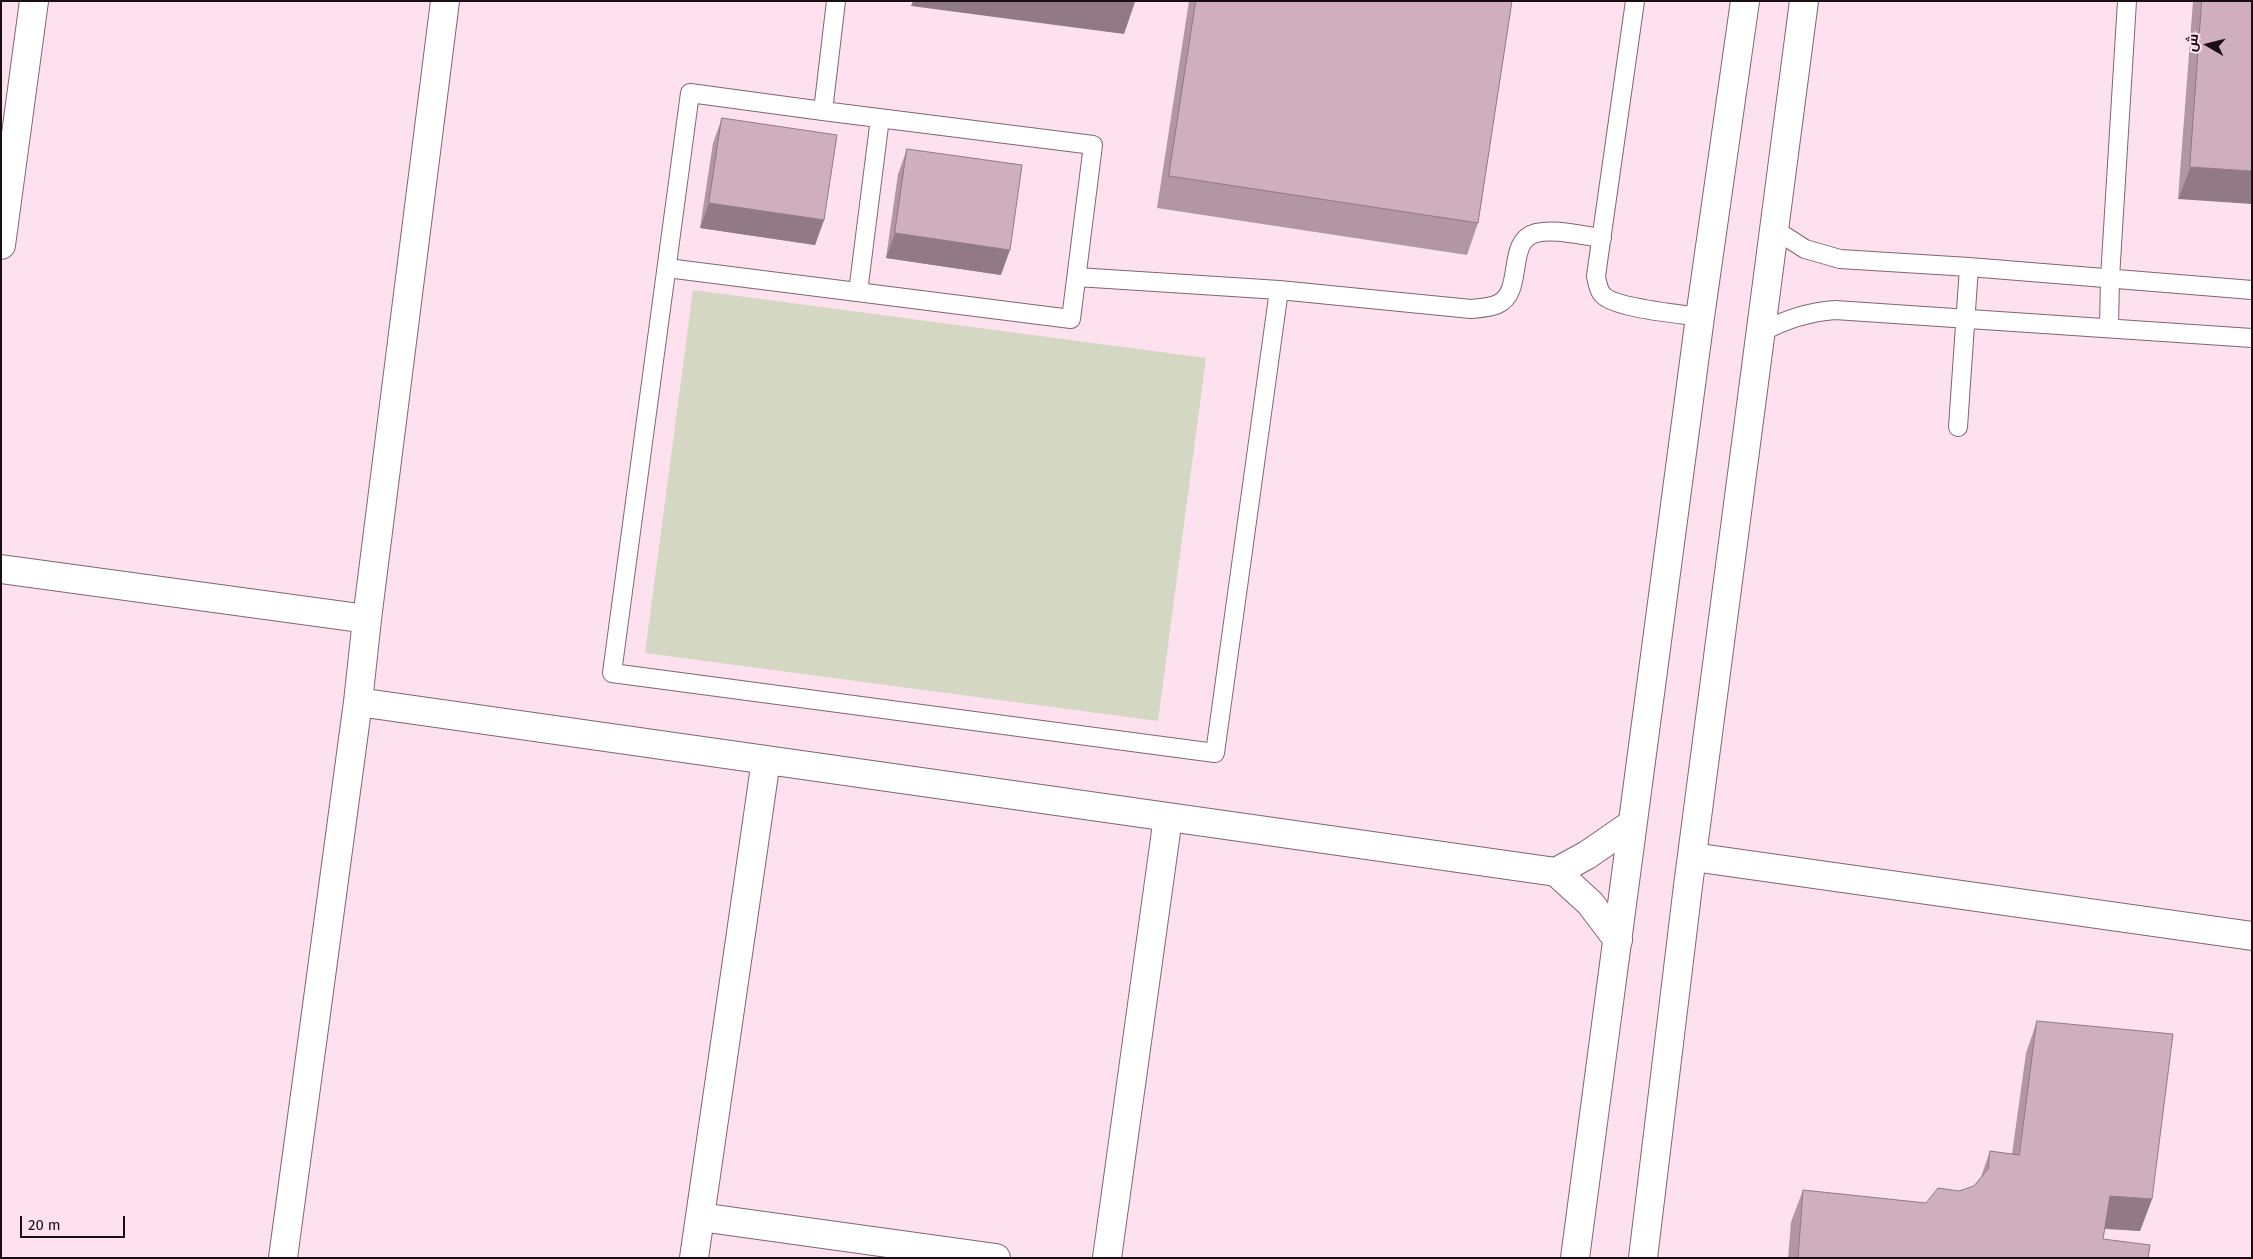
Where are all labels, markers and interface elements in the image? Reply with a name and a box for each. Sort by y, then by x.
north arrow [2183,20,2233,70]
text: ش [2183,33,2202,53]
scale bar [22,1206,128,1238]
text: 20 m [28,1216,61,1234]

